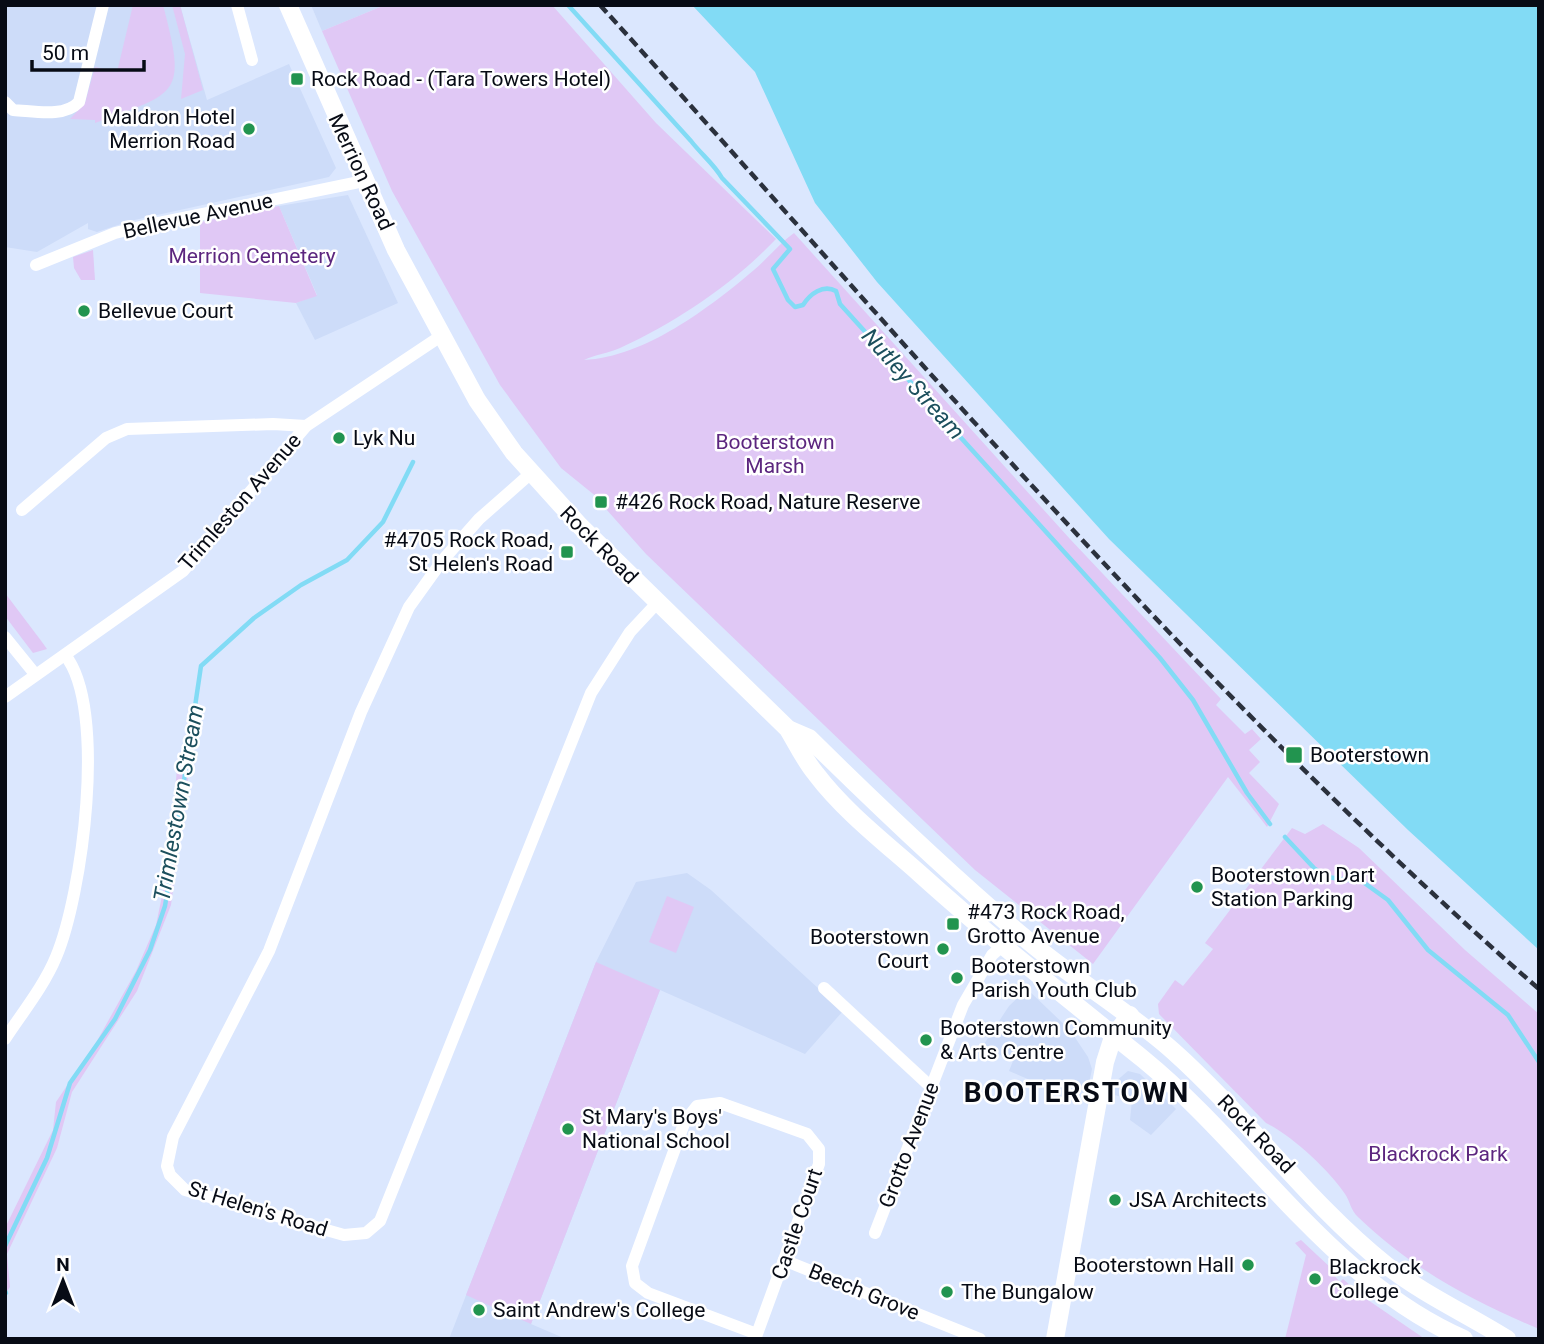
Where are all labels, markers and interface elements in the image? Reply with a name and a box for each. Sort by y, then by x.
scale bar [32,28,144,72]
text: 50 m [42,41,89,65]
place label: Rock Road - (Tara Towers Hotel) [311,67,611,91]
marker: Rock Road - (Tara Towers Hotel) [289,71,305,87]
place label: Maldron Hotel Merrion Road [103,105,235,153]
street label: Merrion Road [324,110,398,234]
marker: Maldron Hotel Merrion Road [241,121,257,137]
street label: Bellevue Avenue [121,188,275,244]
park label: Merrion Cemetery [168,244,336,268]
place label: Bellevue Court [98,299,233,323]
marker: Bellevue Court [76,303,92,319]
water label: Nutley Stream [856,323,970,445]
place label: Lyk Nu [353,426,415,450]
street label: Trimleston Avenue [174,429,306,575]
marker: Lyk Nu [331,430,347,446]
park label: Booterstown Marsh [715,430,835,478]
place label: #426 Rock Road, Nature Reserve [615,490,920,514]
marker: #426 Rock Road, Nature Reserve [593,494,609,510]
street label: Rock Road [555,501,643,589]
place label: #4705 Rock Road, St Helen's Road [384,528,553,576]
marker: #4705 Rock Road, St Helen's Road [559,544,575,560]
water label: Trimlestown Stream [148,702,210,904]
place label: Booterstown [1310,743,1429,767]
marker: Booterstown [1284,745,1304,765]
place label: Booterstown Dart Station Parking [1211,863,1375,911]
marker: Booterstown Dart Station Parking [1189,879,1205,895]
place label: #473 Rock Road, Grotto Avenue [967,900,1125,948]
marker: #473 Rock Road, Grotto Avenue [945,916,961,932]
place label: Booterstown Court [810,925,929,973]
marker: Booterstown Court [935,941,951,957]
place label: Booterstown Parish Youth Club [971,954,1137,1002]
marker: Booterstown Parish Youth Club [949,970,965,986]
place label: Booterstown Community & Arts Centre [940,1016,1172,1064]
marker: Booterstown Community & Arts Centre [918,1032,934,1048]
district label: BOOTERSTOWN [964,1076,1190,1109]
street label: Grotto Avenue [874,1079,944,1211]
street label: Rock Road [1213,1090,1299,1178]
place label: St Mary's Boys' National School [582,1105,730,1153]
marker: St Mary's Boys' National School [560,1121,576,1137]
park label: Blackrock Park [1368,1142,1508,1166]
street label: Castle Court [767,1165,827,1283]
street label: St Helen's Road [185,1176,331,1242]
place label: JSA Architects [1129,1188,1267,1212]
marker: JSA Architects [1107,1192,1123,1208]
north arrow [28,1246,98,1316]
text: N [56,1253,70,1276]
place label: Booterstown Hall [1073,1253,1234,1277]
place label: Blackrock College [1329,1255,1421,1303]
marker: Booterstown Hall [1240,1257,1256,1273]
street label: Beech Grove [805,1259,923,1325]
marker: Blackrock College [1307,1271,1323,1287]
place label: The Bungalow [961,1280,1094,1304]
marker: The Bungalow [939,1284,955,1300]
place label: Saint Andrew's College [493,1298,705,1322]
marker: Saint Andrew's College [471,1302,487,1318]

